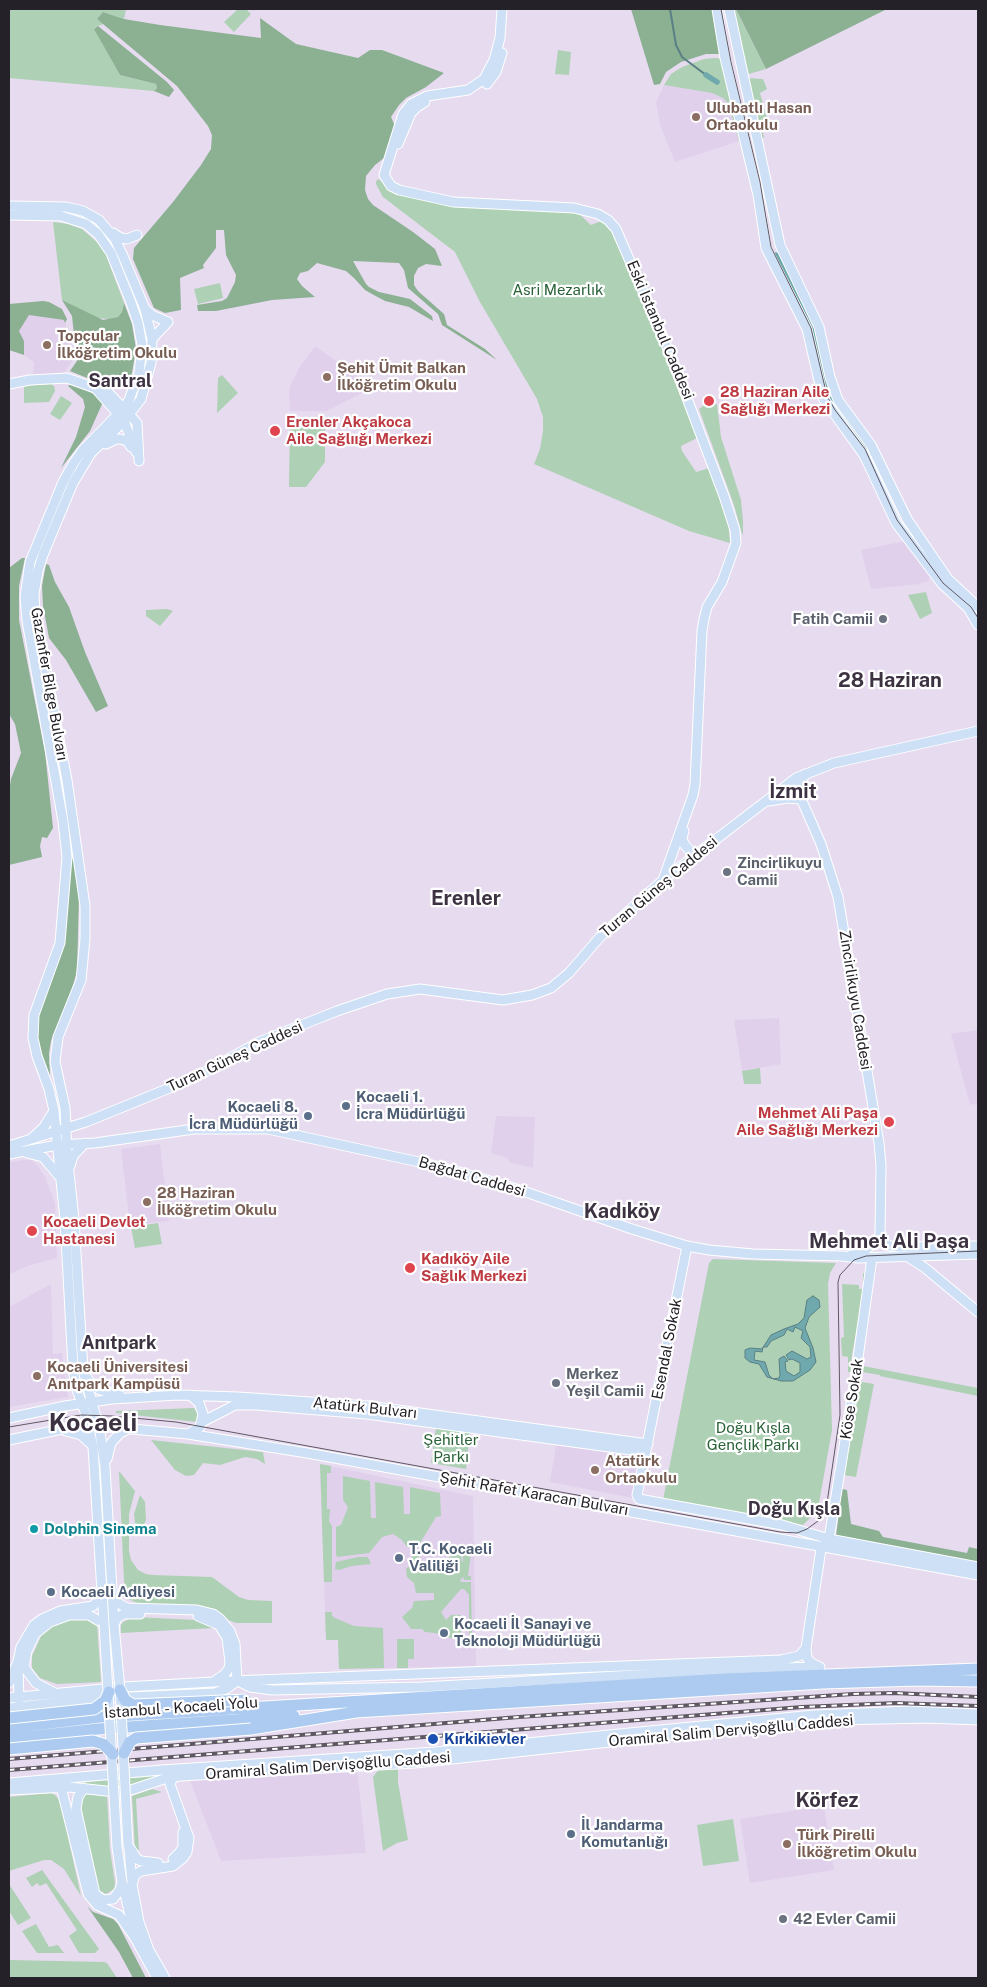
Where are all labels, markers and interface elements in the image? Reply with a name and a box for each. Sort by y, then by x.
place label: Ulubatlı Hasan Ortaokulu [706,99,812,134]
marker: Ulubatlı Hasan Ortaokulu [690,111,702,123]
street label: Eski İstanbul Caddesi [623,258,697,402]
park label: Asri Mezarlık [513,281,603,299]
place label: Topçular İlköğretim Okulu [57,327,177,362]
marker: Topçular İlköğretim Okulu [41,339,53,351]
place label: Şehit Ümit Balkan İlköğretim Okulu [337,359,466,394]
district label: Santral [88,370,152,392]
marker: Şehit Ümit Balkan İlköğretim Okulu [321,371,333,383]
place label: 28 Haziran Aile Sağlığı Merkezi [720,383,830,418]
marker: 28 Haziran Aile Sağlığı Merkezi [702,394,716,408]
place label: Erenler Akçakoca Aile Sağlıığı Merkezi [286,413,432,448]
marker: Erenler Akçakoca Aile Sağlıığı Merkezi [268,424,282,438]
street label: Gazanfer Bilge Bulvarı [27,606,71,762]
place label: Fatih Camii [793,610,873,628]
marker: Fatih Camii [877,613,889,625]
district label: 28 Haziran [838,669,942,693]
district label: İzmit [769,780,817,804]
street label: Turan Güneş Caddesi [597,833,721,941]
place label: Zincirlikuyu Camii [737,854,822,889]
marker: Zincirlikuyu Camii [721,866,733,878]
district label: Erenler [431,887,501,911]
street label: Zincirlikuyu Caddesi [835,929,875,1071]
street label: Turan Güneş Caddesi [164,1018,306,1096]
place label: Kocaeli 1. İcra Müdürlüğü [356,1088,465,1123]
place label: Kocaeli 8. İcra Müdürlüğü [189,1098,298,1133]
marker: Kocaeli 1. İcra Müdürlüğü [340,1100,352,1112]
place label: Mehmet Ali Paşa Aile Sağlığı Merkezi [736,1104,878,1139]
marker: Kocaeli 8. İcra Müdürlüğü [302,1110,314,1122]
marker: Mehmet Ali Paşa Aile Sağlığı Merkezi [882,1115,896,1129]
street label: Bağdat Caddesi [417,1153,527,1201]
place label: 28 Haziran İlköğretim Okulu [157,1184,277,1219]
marker: 28 Haziran İlköğretim Okulu [141,1196,153,1208]
district label: Kadıköy [584,1200,660,1224]
place label: Kocaeli Devlet Hastanesi [43,1213,146,1248]
marker: Kocaeli Devlet Hastanesi [25,1224,39,1238]
district label: Mehmet Ali Paşa [809,1230,969,1254]
place label: Kadıköy Aile Sağlık Merkezi [421,1250,527,1285]
marker: Kadıköy Aile Sağlık Merkezi [403,1261,417,1275]
street label: Esendal Sokak [648,1297,686,1401]
district label: Anıtpark [82,1332,156,1354]
street label: Köse Sokak [837,1357,867,1441]
place label: Kocaeli Üniversitesi Anıtpark Kampüsü [47,1358,188,1393]
place label: Merkez Yeşil Camii [566,1365,644,1400]
marker: Kocaeli Üniversitesi Anıtpark Kampüsü [31,1370,43,1382]
marker: Merkez Yeşil Camii [550,1377,562,1389]
street label: Atatürk Bulvarı [312,1394,418,1422]
district label: Kocaeli [49,1408,137,1438]
park label: Doğu Kışla Gençlik Parkı [707,1419,799,1454]
park label: Şehitler Parkı [423,1431,479,1466]
place label: Atatürk Ortaokulu [605,1452,677,1487]
marker: Atatürk Ortaokulu [589,1464,601,1476]
street label: Şehit Rafet Karacan Bulvarı [438,1469,630,1519]
district label: Doğu Kışla [748,1498,840,1520]
place label: Dolphin Sinema [44,1520,156,1538]
marker: Dolphin Sinema [28,1523,40,1535]
place label: T.C. Kocaeli Valiliği [409,1540,492,1575]
marker: T.C. Kocaeli Valiliği [393,1552,405,1564]
place label: Kocaeli Adliyesi [61,1583,175,1601]
marker: Kocaeli Adliyesi [45,1586,57,1598]
place label: Kocaeli İl Sanayi ve Teknoloji Müdürlüğü [454,1615,601,1650]
marker: Kocaeli İl Sanayi ve Teknoloji Müdürlüğü [438,1627,450,1639]
street label: İstanbul - Kocaeli Yolu [103,1694,259,1722]
street label: Oramiral Salim Dervişoğllu Caddesi [608,1711,854,1751]
place label: Kırkikievler [444,1730,526,1748]
marker: Kırkikievler [426,1732,440,1746]
street label: Oramiral Salim Dervişoğllu Caddesi [205,1748,451,1784]
district label: Körfez [796,1789,858,1813]
place label: İl Jandarma Komutanlığı [581,1816,668,1851]
place label: Türk Pirelli İlköğretim Okulu [797,1826,917,1861]
marker: İl Jandarma Komutanlığı [565,1828,577,1840]
marker: Türk Pirelli İlköğretim Okulu [781,1838,793,1850]
place label: 42 Evler Camii [793,1910,896,1928]
marker: 42 Evler Camii [777,1913,789,1925]

